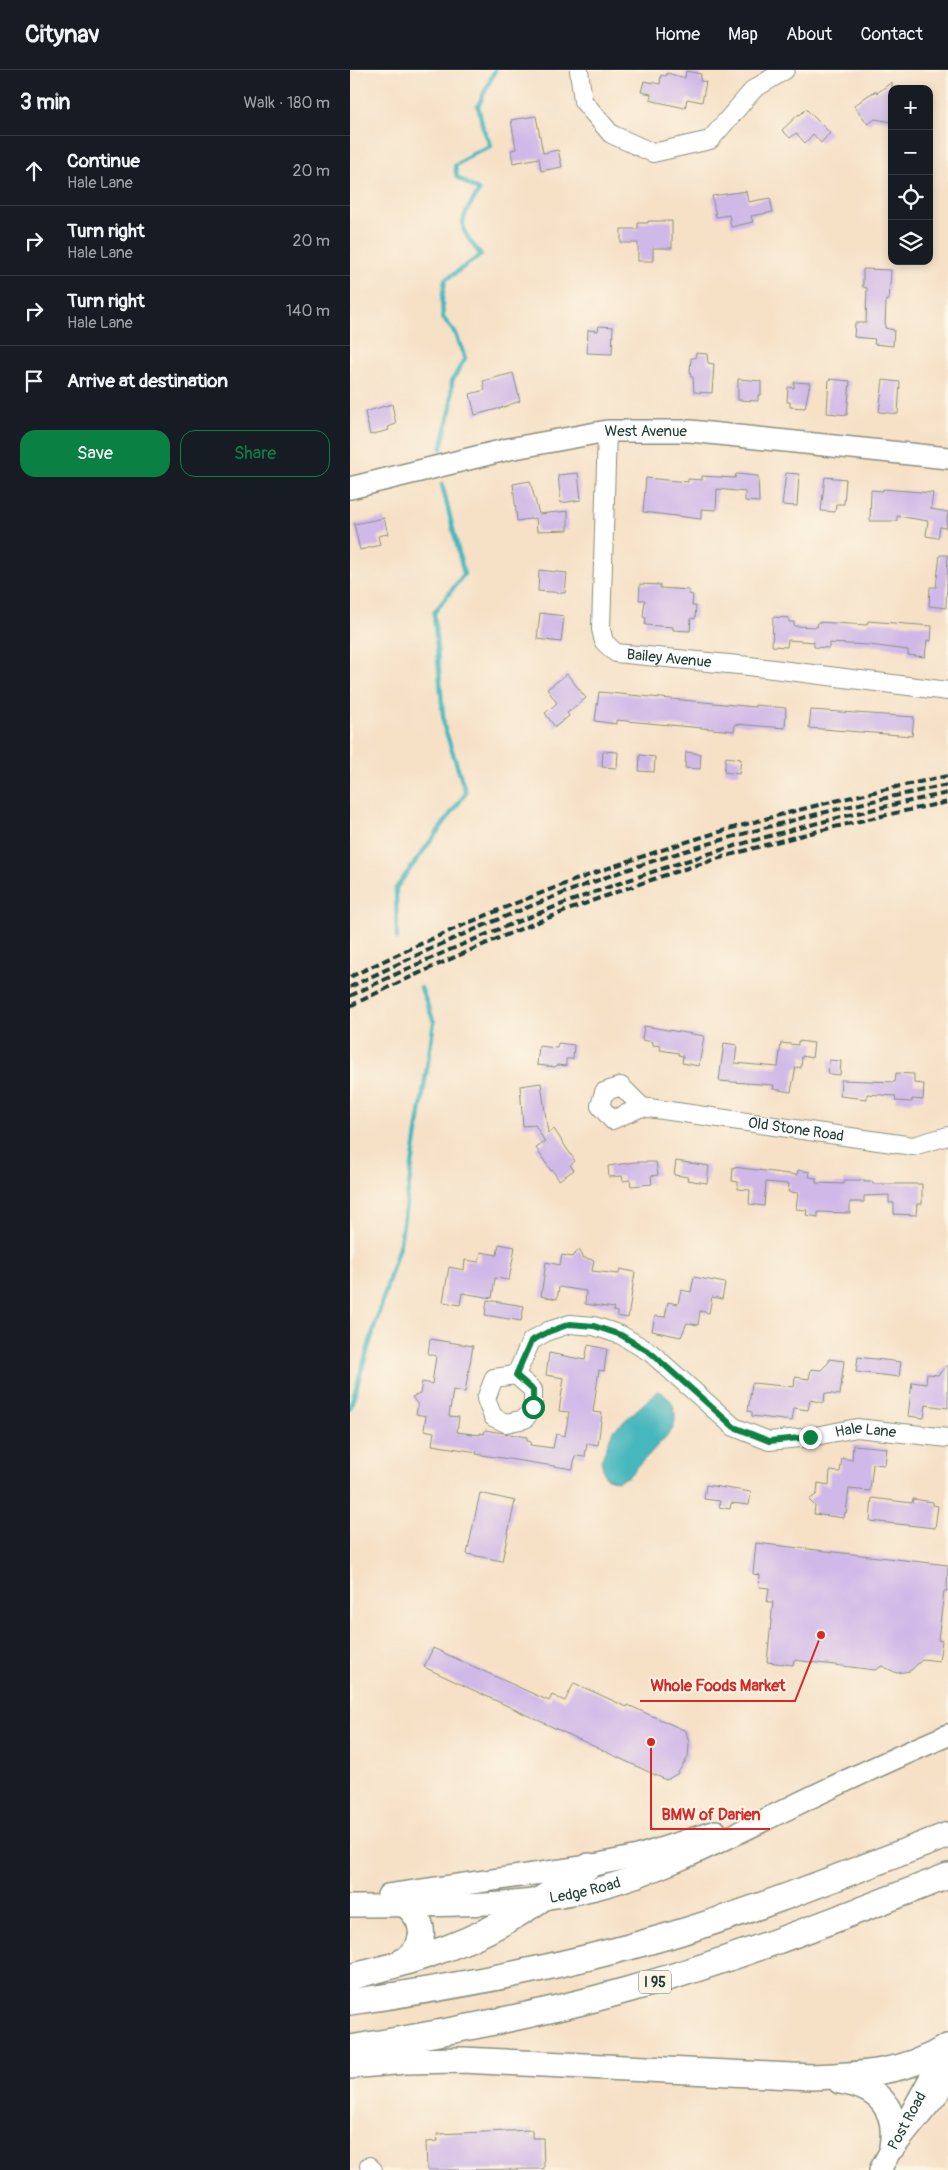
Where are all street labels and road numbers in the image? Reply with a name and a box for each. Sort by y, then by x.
street label: West Avenue [604,422,687,441]
street label: Bailey Avenue [626,645,713,672]
street label: Old Stone Road [747,1113,845,1145]
street label: Hale Lane [833,1418,898,1442]
street label: Ledge Road [548,1873,623,1907]
road number: I 95 [639,1970,671,1994]
street label: Post Road [883,2088,930,2153]

